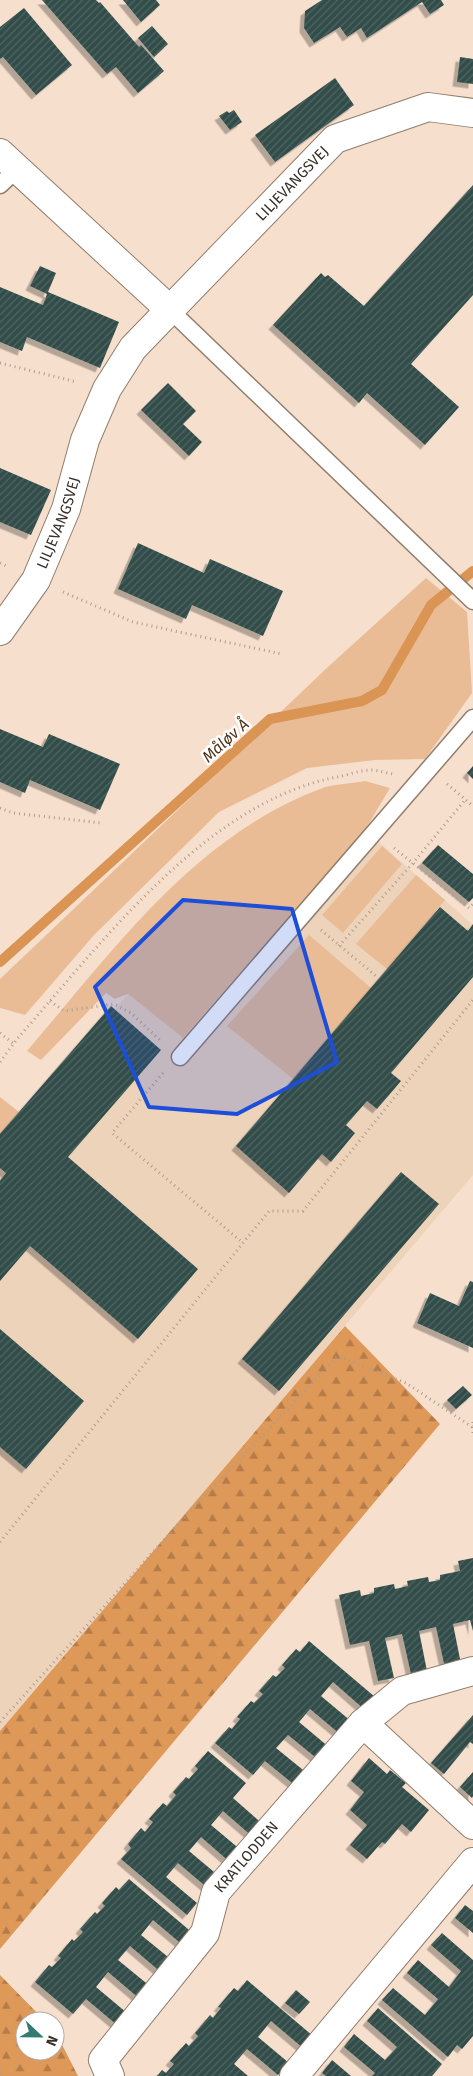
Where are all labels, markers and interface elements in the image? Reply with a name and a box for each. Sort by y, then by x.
street label: LILJEVANGSVEJ [252,142,332,225]
street label: LILJEVANGSVEJ [33,475,83,571]
water label: Måløv Å [197,714,253,766]
street label: KRATLODDEN [211,1818,282,1896]
north arrow [15,2011,65,2061]
text: N [42,2033,61,2048]

